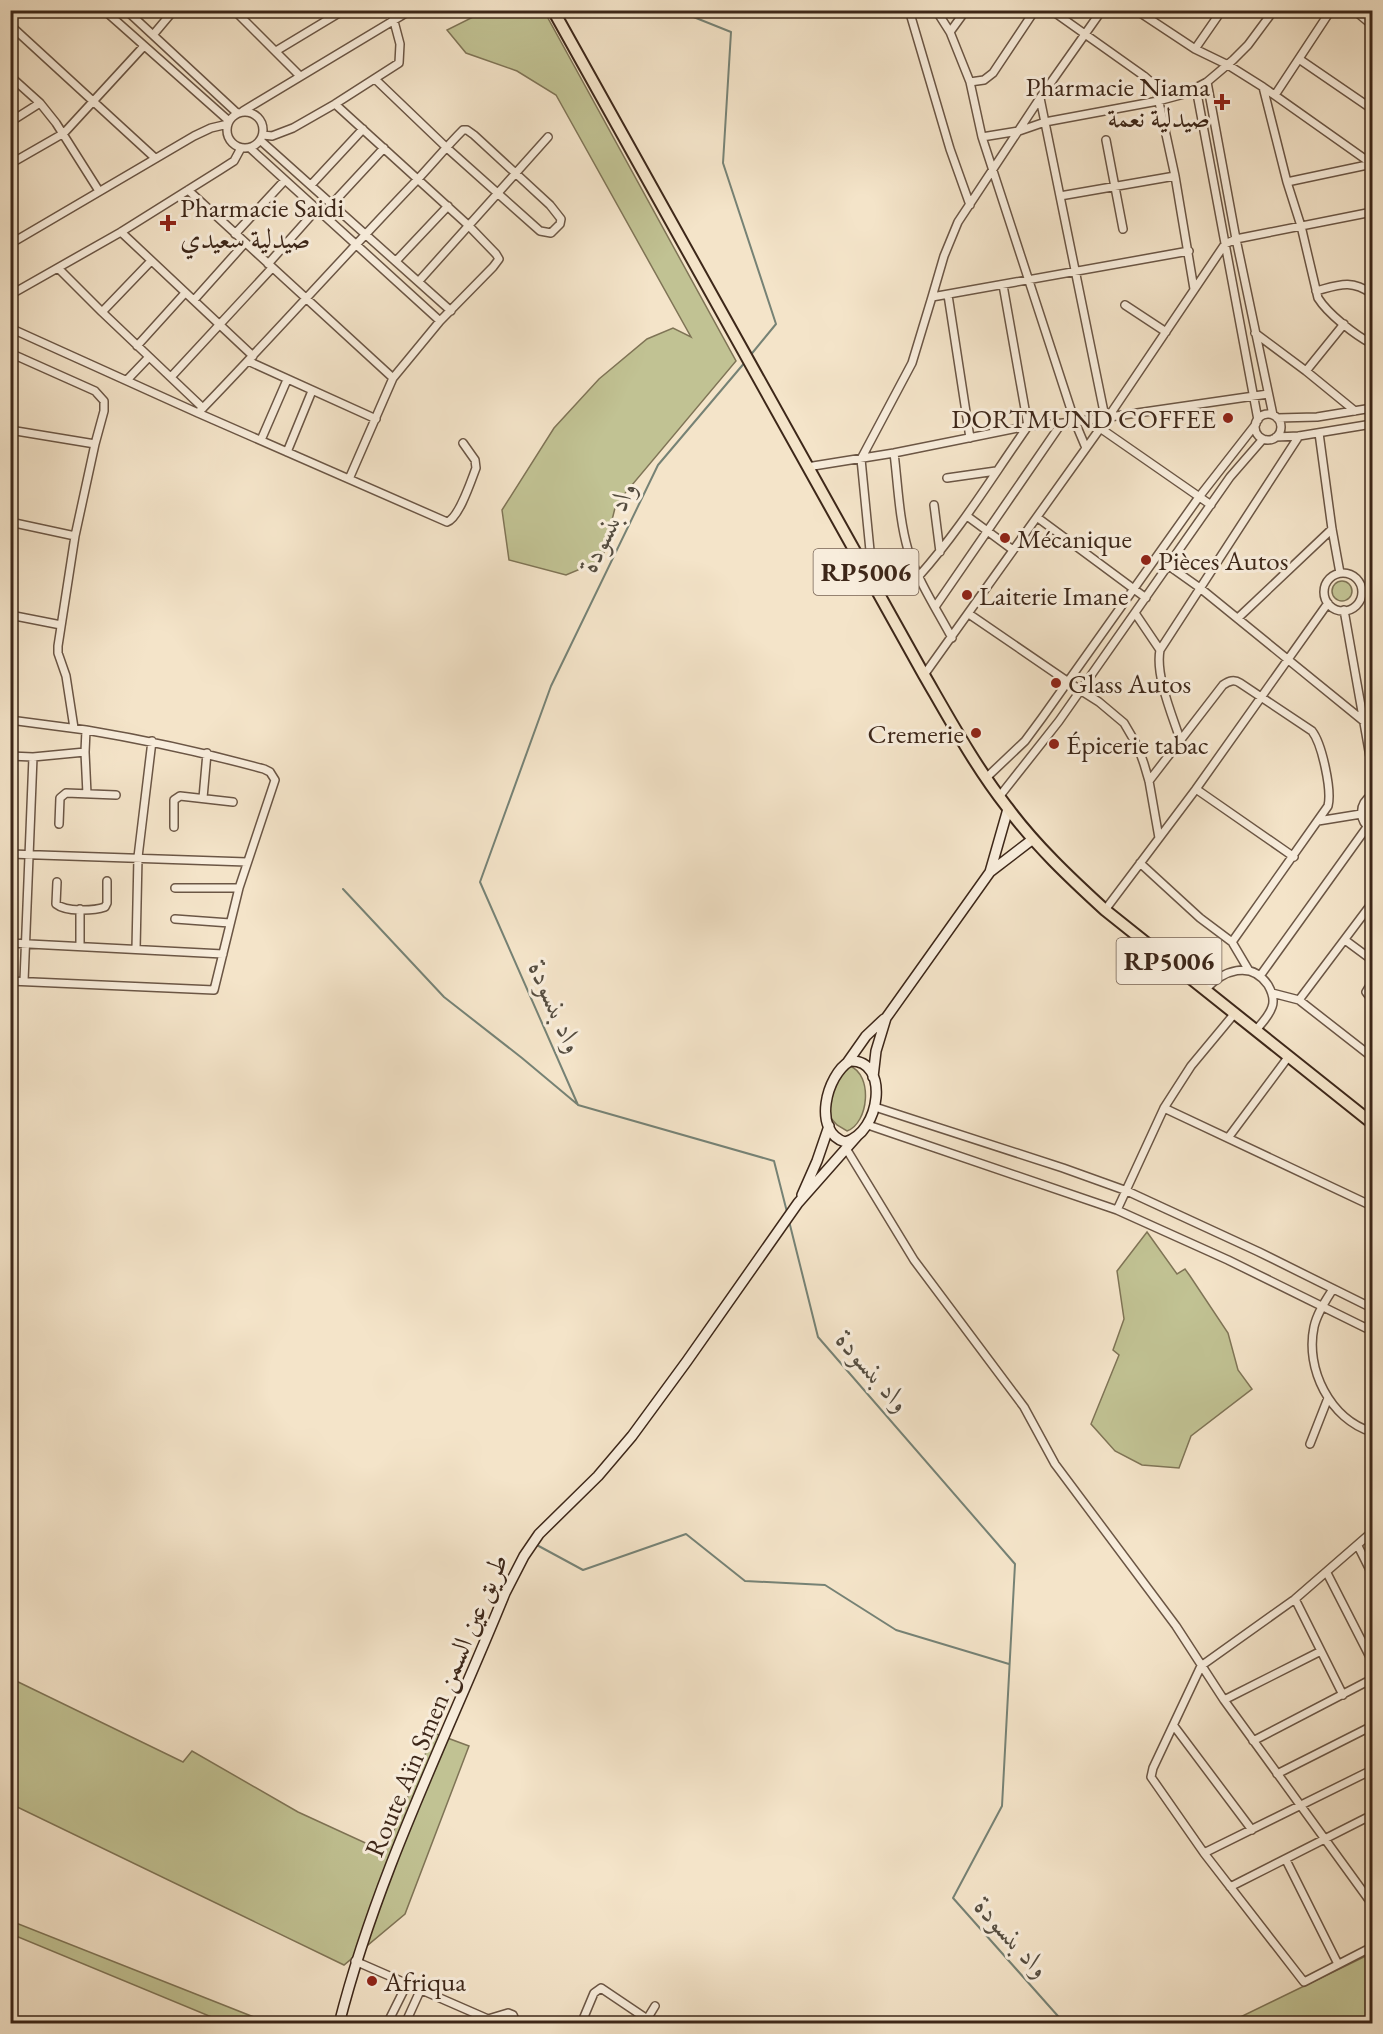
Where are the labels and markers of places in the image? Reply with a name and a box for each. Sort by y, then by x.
place label: Pharmacie Niama صيدلية نعمة [1026,69,1210,135]
marker: Pharmacie Niama صيدلية نعمة [1215,95,1229,109]
place label: Pharmacie Saidi صيدلية سعيدي [180,190,345,260]
marker: Pharmacie Saidi صيدلية سعيدي [161,216,175,230]
place label: DORTMUND COFFEE [951,401,1216,436]
marker: DORTMUND COFFEE [1221,411,1235,425]
place label: Mécanique [1017,521,1132,556]
marker: Mécanique [998,531,1012,545]
place label: Pièces Autos [1158,543,1288,578]
marker: Pièces Autos [1139,553,1153,567]
place label: Laiterie Imane [979,578,1128,613]
marker: Laiterie Imane [960,588,974,602]
place label: Glass Autos [1068,666,1191,701]
marker: Glass Autos [1049,676,1063,690]
place label: Cremerie [868,716,964,751]
marker: Cremerie [969,726,983,740]
place label: Épicerie tabac [1066,727,1209,762]
marker: Épicerie tabac [1047,737,1061,751]
place label: Afriqua [383,1964,466,1999]
marker: Afriqua [365,1974,379,1988]

